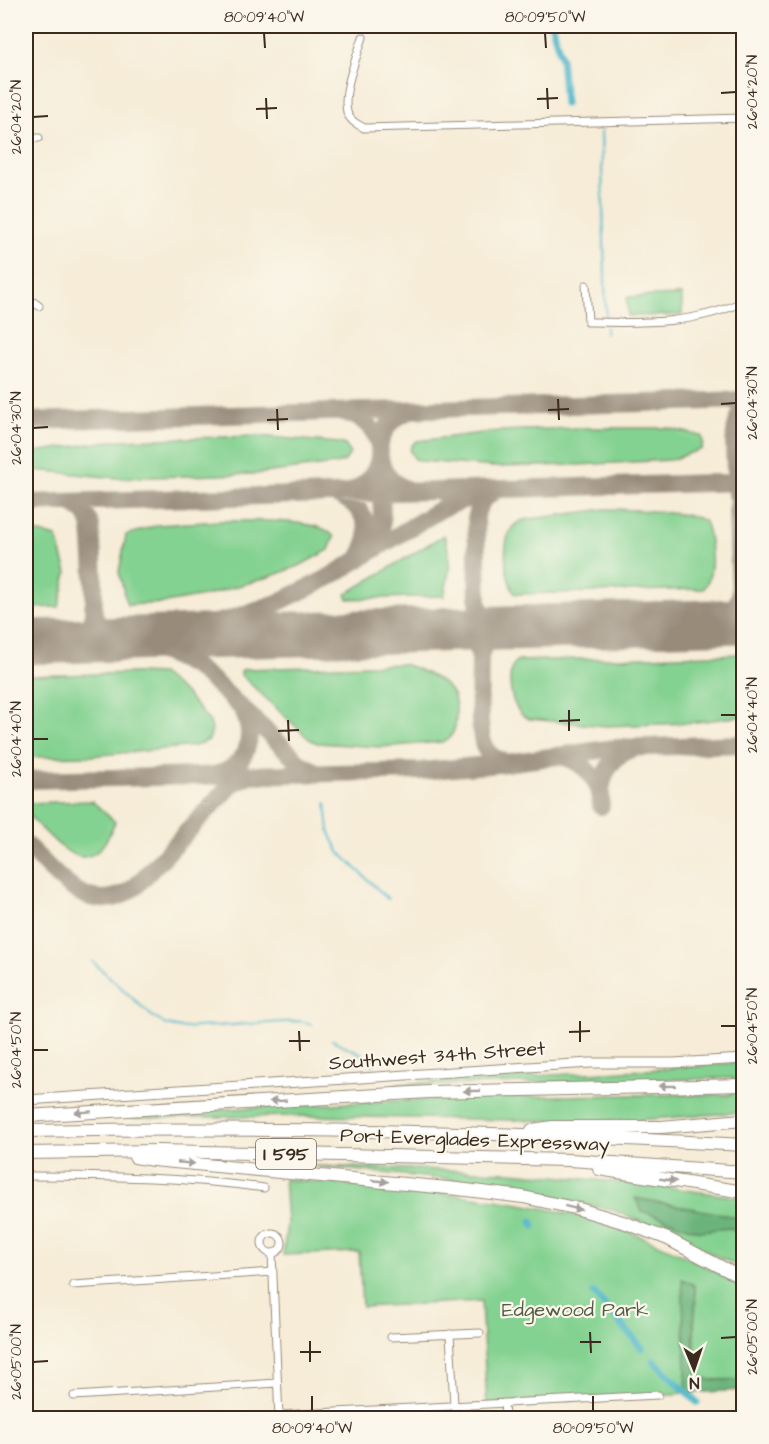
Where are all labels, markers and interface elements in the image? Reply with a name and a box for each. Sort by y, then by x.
text: 80°09'40"W [224,7,304,28]
text: 80°09'50"W [505,7,585,28]
text: 26°04'20"N [742,55,763,129]
text: 26°04'20"N [6,80,27,154]
text: 26°04'30"N [742,366,763,440]
text: 26°04'30"N [6,391,27,465]
text: 26°04'40"N [742,677,763,753]
text: 26°04'40"N [6,701,27,777]
text: 26°04'50"N [742,988,763,1064]
text: 26°04'50"N [6,1012,27,1088]
street label: Southwest 34th Street [328,1034,546,1078]
one-way arrow [658,1081,677,1091]
one-way arrow [463,1086,482,1096]
one-way arrow [268,1096,287,1105]
one-way arrow [73,1108,92,1117]
street label: Port Everglades Expressway [340,1121,610,1160]
road number: I 595 [256,1139,316,1169]
one-way arrow [176,1158,195,1168]
one-way arrow [659,1175,678,1184]
one-way arrow [370,1176,389,1186]
one-way arrow [563,1204,582,1214]
park label: Edgewood Park [502,1296,648,1325]
text: 26°05'00"N [742,1299,763,1375]
text: 26°05'00"N [6,1324,27,1400]
north arrow [664,1339,724,1399]
text: N [689,1372,700,1394]
text: 80°09'40"W [272,1418,352,1439]
text: 80°09'50"W [553,1418,633,1439]

